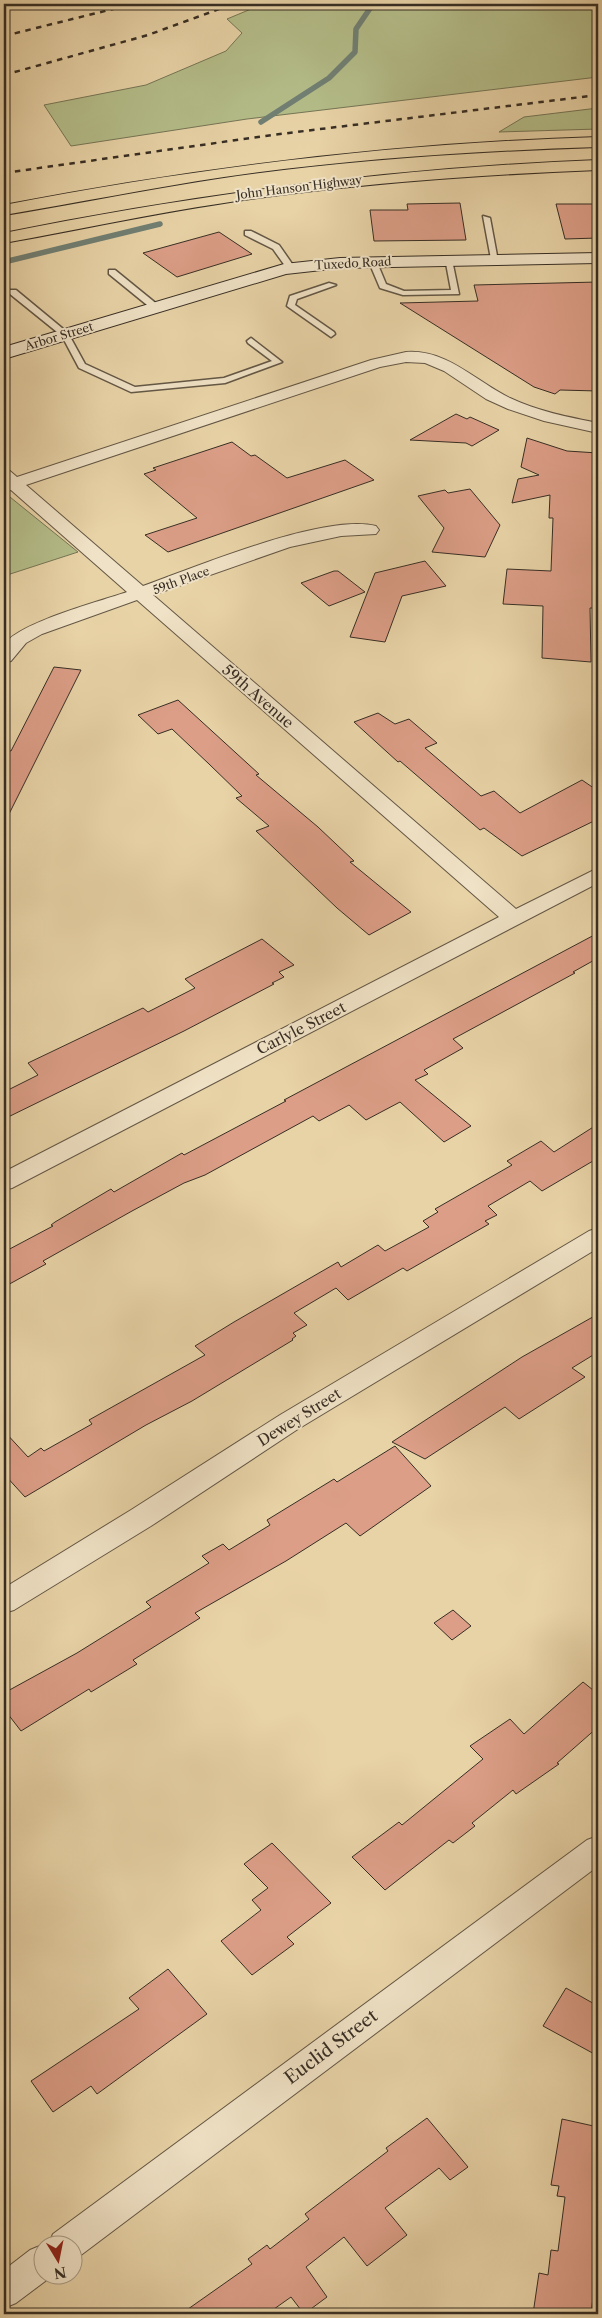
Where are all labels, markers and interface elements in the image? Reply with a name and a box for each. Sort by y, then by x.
street label: John Hanson Highway [233,172,363,202]
street label: Tuxedo Road [314,253,392,273]
street label: Arbor Street [22,318,96,354]
street label: 59th Place [151,563,212,597]
street label: 59th Avenue [218,660,298,732]
street label: Carlyle Street [253,997,349,1059]
street label: Dewey Street [254,1383,345,1450]
street label: Euclid Street [280,2005,382,2089]
north arrow [32,2236,82,2286]
text: N [53,2263,68,2283]

